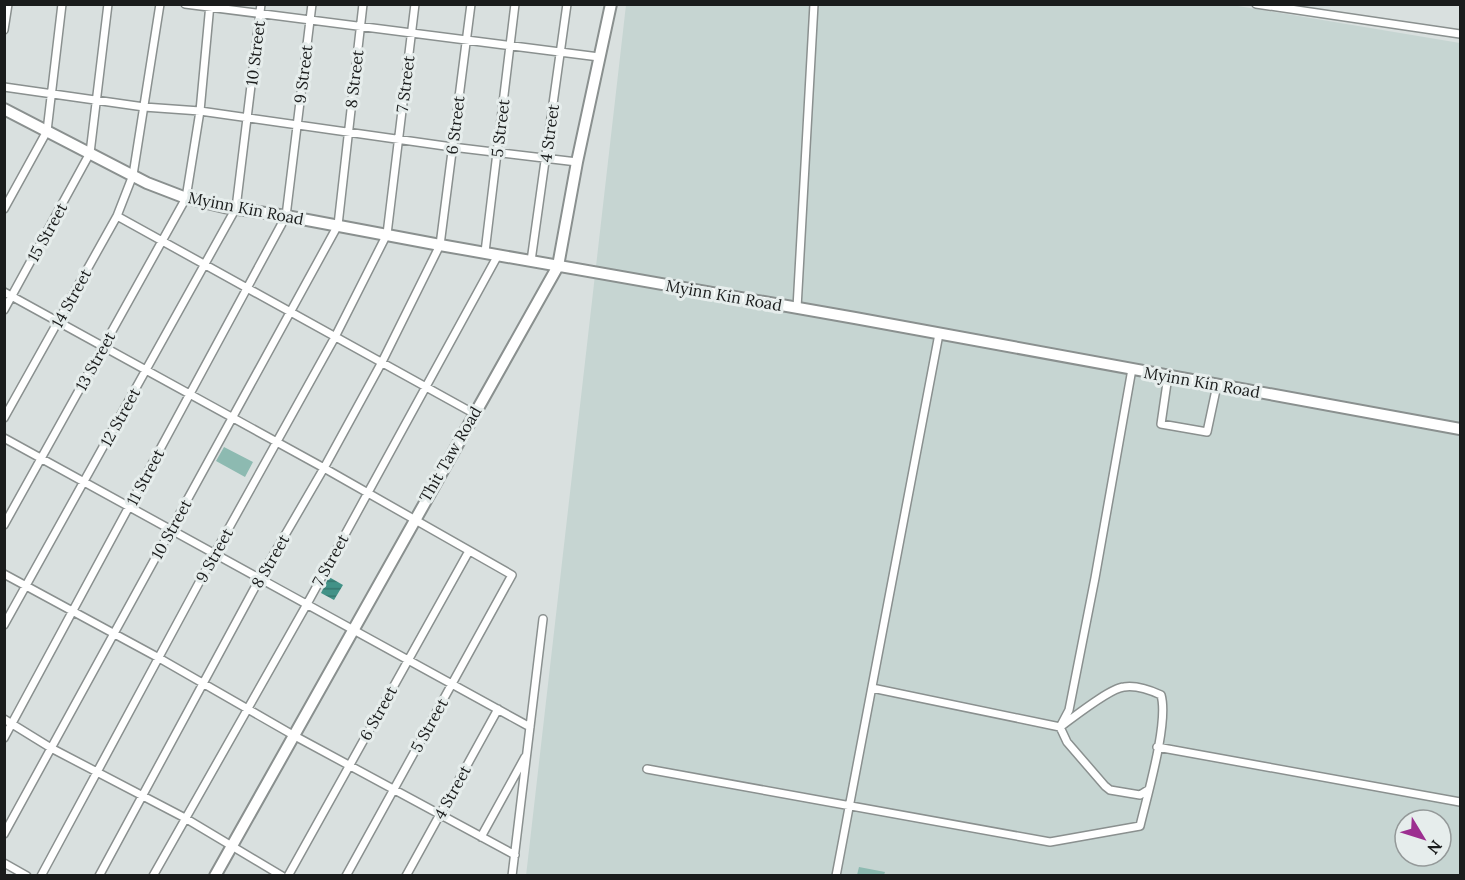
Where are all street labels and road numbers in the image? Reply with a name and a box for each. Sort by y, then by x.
street label: 10 Street [241,19,269,87]
street label: 9 Street [289,43,317,104]
street label: 8 Street [341,48,368,109]
street label: 7 Street [392,54,418,113]
street label: 6 Street [441,94,469,155]
street label: 5 Street [487,97,514,158]
street label: 4 Street [535,102,563,163]
street label: Myinn Kin Road [186,187,306,229]
street label: 15 Street [23,198,72,265]
street label: 14 Street [47,264,96,331]
street label: Myinn Kin Road [664,275,784,315]
street label: 13 Street [71,327,120,394]
street label: Myinn Kin Road [1142,362,1262,402]
street label: 12 Street [96,383,145,450]
street label: Thit Taw Road [415,402,486,505]
street label: 11 Street [122,445,169,509]
street label: 10 Street [146,495,196,562]
street label: 9 Street [191,524,237,586]
street label: 8 Street [247,530,294,591]
street label: 7 Street [307,530,353,590]
street label: 6 Street [355,682,401,744]
street label: 5 Street [406,694,452,755]
street label: 4 Street [429,761,475,822]

